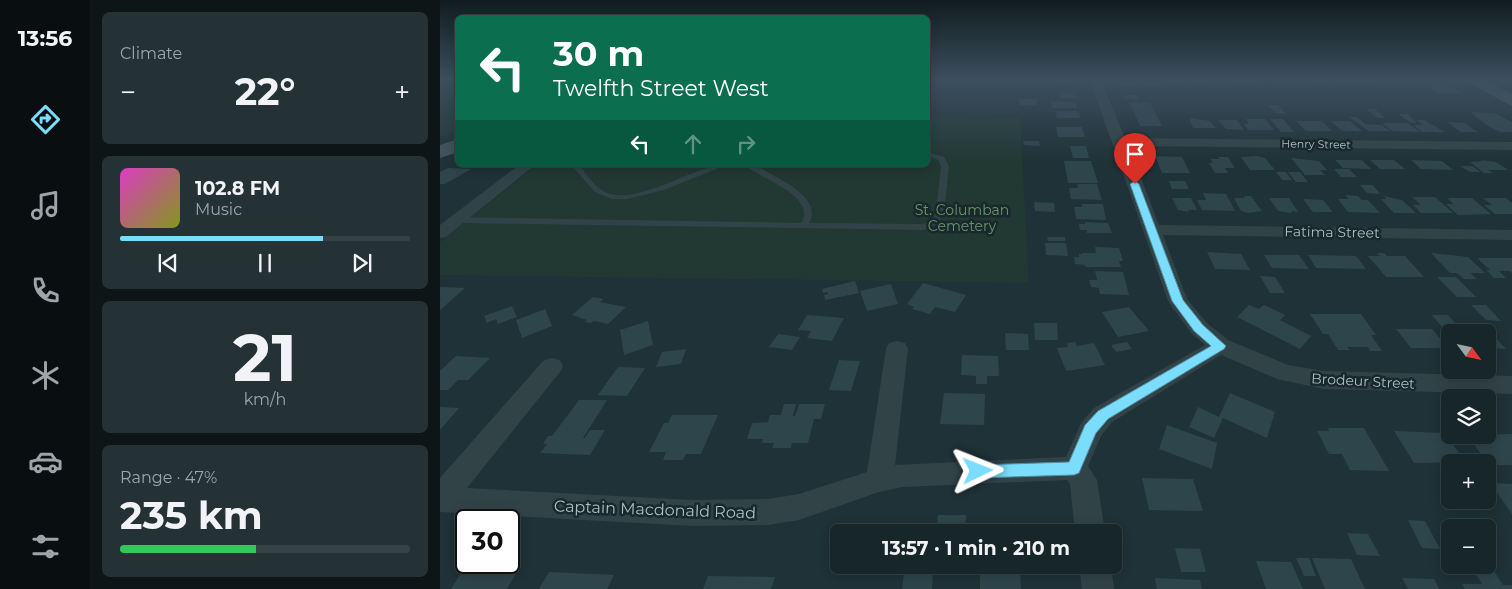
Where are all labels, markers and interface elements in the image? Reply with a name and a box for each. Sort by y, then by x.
text: 13:56 [18,25,72,52]
text: 30 m [553,32,644,75]
icon: left [470,35,535,100]
text: Climate [120,44,182,63]
text: 22° [235,68,295,115]
text: − [120,75,136,109]
text: + [394,75,410,109]
text: Twelfth Street West [553,75,769,102]
icon: directions [28,102,63,137]
icon: left [626,130,654,158]
icon: ahead [679,130,707,158]
icon: right [732,130,760,158]
pin [1114,133,1156,184]
street label: Henry Street [1281,136,1351,152]
icon: arrive [1121,140,1149,168]
text: 102.8 FM [195,177,280,200]
icon: music [28,188,63,223]
text: Music [195,200,242,219]
park label: St. Columban Cemetery [915,201,1009,235]
street label: Fatima Street [1284,222,1380,242]
icon: previous [154,249,182,277]
icon: pause [251,249,279,277]
icon: next [348,249,376,277]
icon: phone [28,273,63,308]
text: 21 [233,318,297,397]
north arrow [1441,324,1496,379]
map controls [1441,324,1496,574]
icon: climate [28,358,63,393]
street label: Brodeur Street [1311,369,1416,393]
button: layers [1441,389,1496,444]
text: km/h [244,390,286,409]
icon: car [28,444,63,479]
position arrow [951,444,1003,496]
button: + [1441,454,1496,509]
text: Range · 47% [120,468,217,487]
text: 235 km [120,492,263,539]
street label: Captain Macdonald Road [554,496,756,523]
speed limit sign: 30 [455,509,520,574]
button: − [1441,519,1496,574]
icon: filters [28,529,63,564]
text: 13:57 · 1 min · 210 m [882,537,1070,560]

